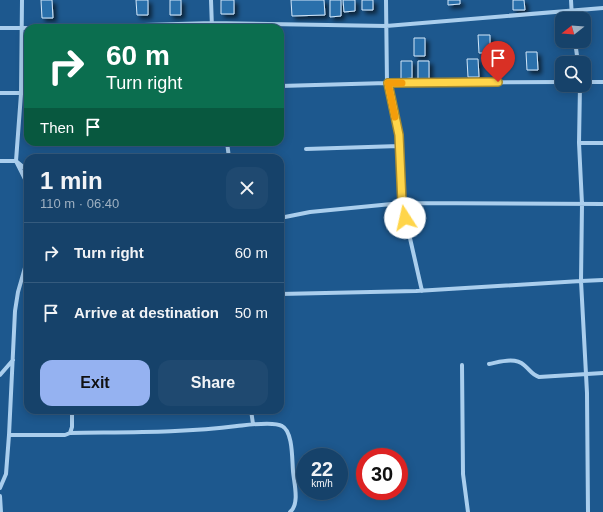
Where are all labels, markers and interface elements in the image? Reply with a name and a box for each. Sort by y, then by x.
north arrow [555,12,591,48]
map controls [555,12,591,92]
icon: right [40,40,92,92]
text: 60 m [106,40,170,71]
pin [481,41,515,82]
icon: arrive [487,47,509,69]
button: search [555,56,591,92]
text: Turn right [106,73,182,93]
icon: arrive [82,116,104,138]
text: Then [40,119,74,136]
text: 1 min [40,167,103,194]
button: close [226,167,268,209]
text: 110 m · 06:40 [40,196,119,211]
position arrow [384,197,426,239]
icon: right [40,242,62,264]
text: Turn right [74,244,144,261]
text: 60 m [235,244,268,261]
icon: arrive [40,302,62,324]
text: Arrive at destination [74,304,219,321]
text: 50 m [235,304,268,321]
button: Exit [40,360,150,406]
button: Share [158,360,268,406]
speed limit sign: 30 [356,448,408,500]
text: 22 [311,458,333,480]
text: km/h [311,478,333,489]

